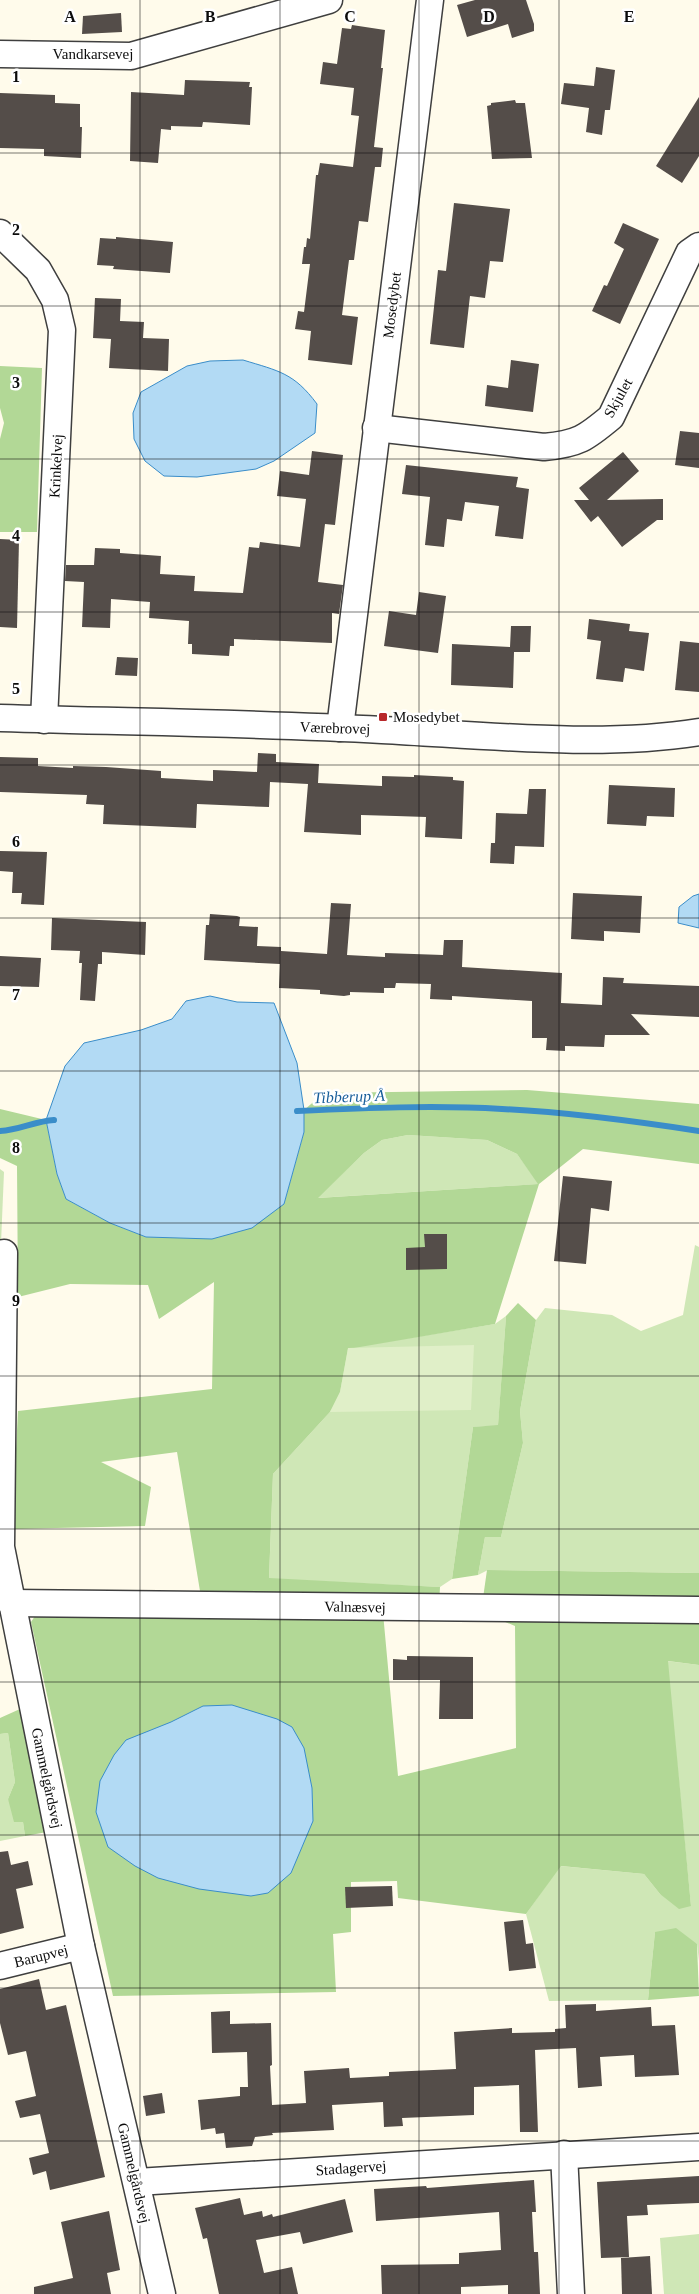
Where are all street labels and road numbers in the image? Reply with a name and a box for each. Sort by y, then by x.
street label: Vandkarsevej [53,46,133,62]
street label: Mosedybet [380,270,404,339]
street label: Skjulet [601,375,636,420]
street label: Krinkelvej [46,434,66,498]
street label: Værebrovej [299,719,371,737]
street label: Valnæsvej [324,1598,386,1616]
street label: Gammelgårdsvej [29,1726,65,1830]
street label: Barupvej [12,1942,70,1970]
street label: Gammelgårdsvej [115,2121,153,2225]
street label: Stadagervej [315,2158,387,2178]

